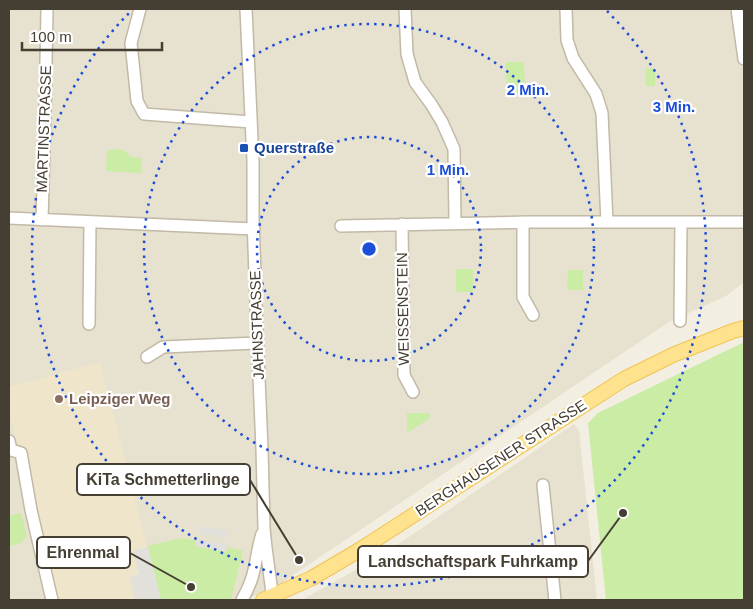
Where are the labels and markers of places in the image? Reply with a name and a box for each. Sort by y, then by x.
place label: Querstraße [254,139,334,156]
marker: Querstraße [238,142,250,154]
centre of rings [360,240,378,258]
place label: Leipziger Weg [69,390,170,407]
marker: Leipziger Weg [53,393,65,405]
callout: KiTa Schmetterlinge [77,464,250,495]
callout: Ehrenmal [37,537,130,568]
callout: Landschaftspark Fuhrkamp [358,546,588,577]

